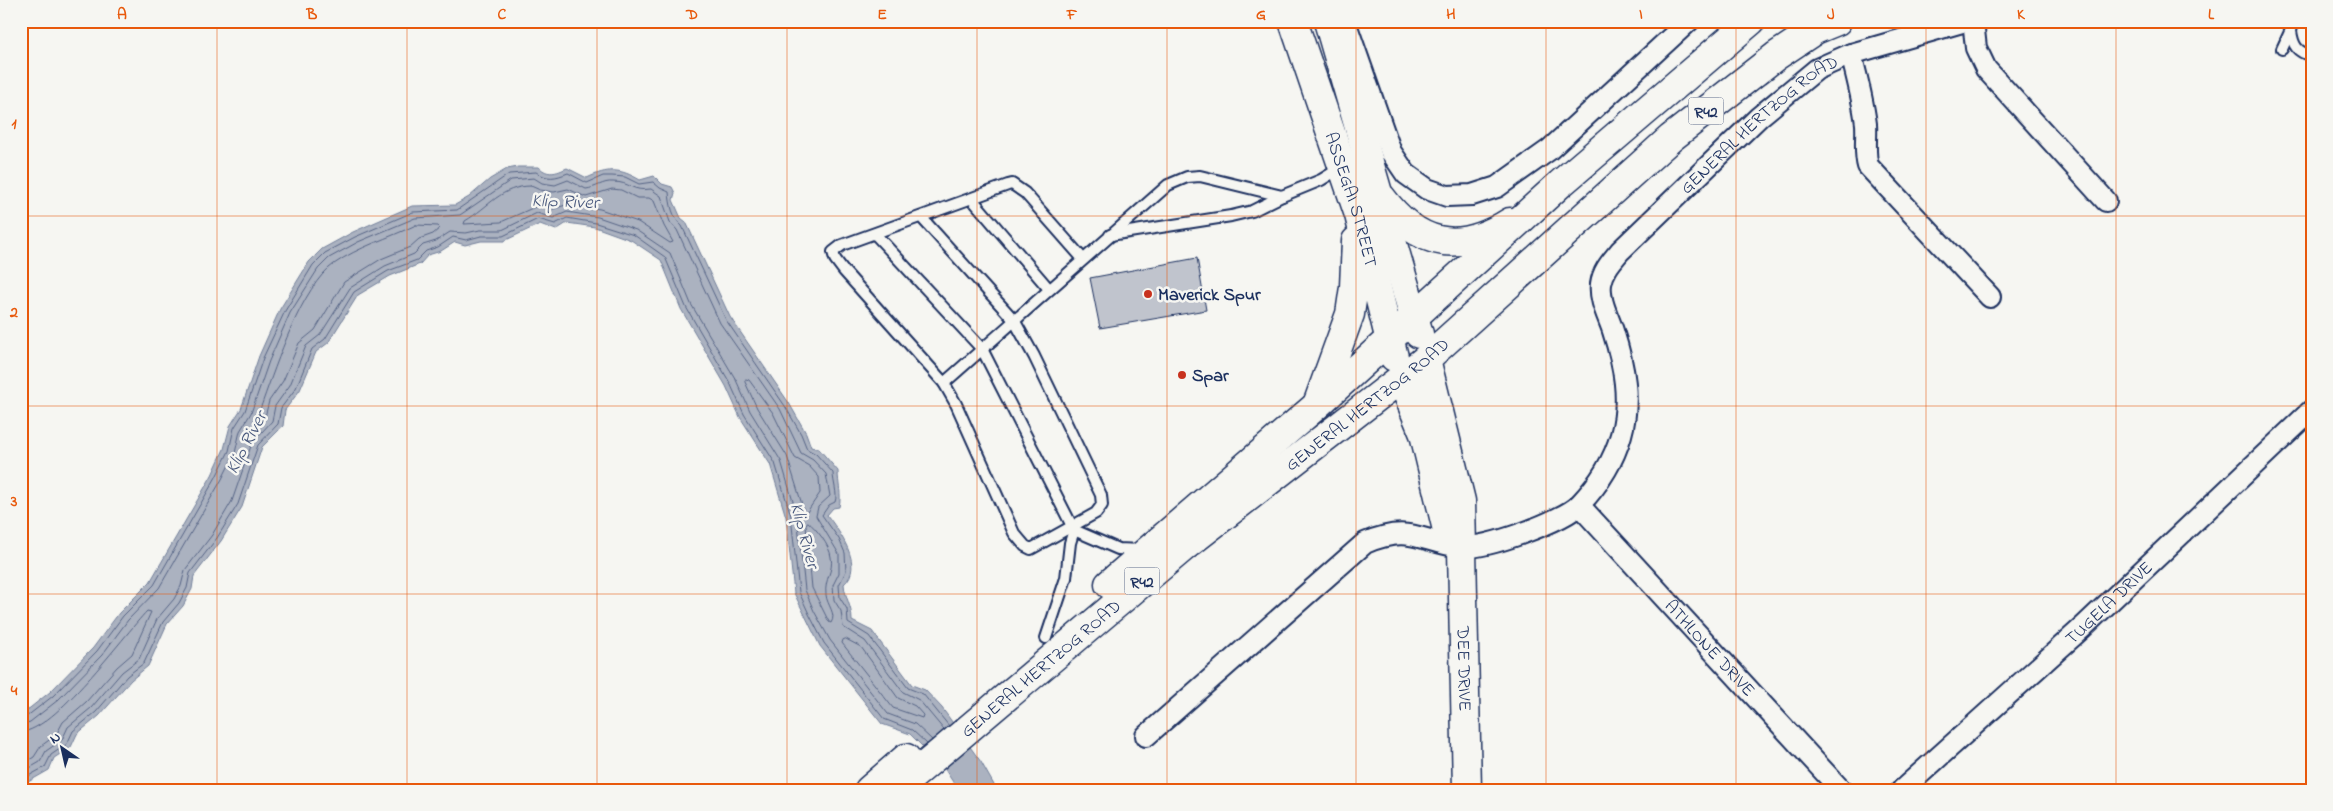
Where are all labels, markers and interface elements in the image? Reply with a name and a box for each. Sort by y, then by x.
text: A [117,3,127,27]
text: B [306,3,318,27]
text: C [498,3,507,27]
text: D [685,3,698,27]
text: E [877,3,887,27]
text: F [1066,3,1078,27]
text: G [1256,3,1266,27]
text: H [1446,3,1456,27]
text: I [1639,3,1643,27]
text: J [1827,3,1835,27]
text: K [2017,3,2026,27]
text: L [2208,3,2215,27]
street label: GENERAL HERTZOG ROAD [1675,50,1843,201]
road number: R42 [1688,98,1724,124]
text: 1 [11,112,17,136]
street label: ASSEGAI STREET [1317,129,1382,270]
water label: Klip River [531,188,601,217]
place label: Maverick Spur [1158,283,1261,309]
marker: Maverick Spur [1142,288,1154,300]
text: 2 [9,301,18,325]
street label: GENERAL HERTZOG ROAD [1281,333,1456,479]
place label: Spar [1192,364,1229,390]
marker: Spar [1176,369,1188,381]
water label: Klip River [220,405,276,479]
text: 3 [10,490,18,514]
water label: Klip River [782,500,826,574]
street label: TUGELA DRIVE [2060,556,2160,652]
road number: R42 [1124,568,1160,594]
street label: GENERAL HERTZOG ROAD [956,594,1128,745]
street label: ATHLONE DRIVE [1657,595,1760,704]
street label: DEE DRIVE [1449,625,1476,712]
text: 4 [10,679,18,703]
north arrow [38,724,88,774]
text: N [46,727,65,750]

